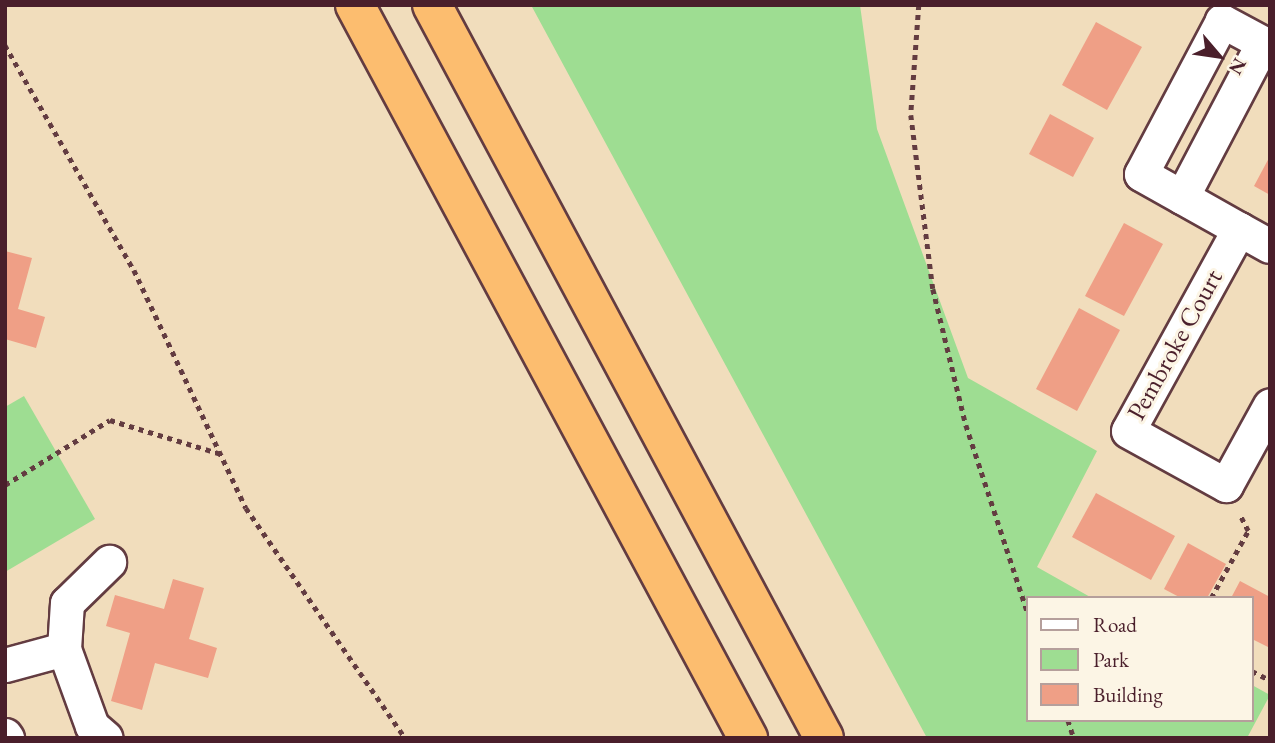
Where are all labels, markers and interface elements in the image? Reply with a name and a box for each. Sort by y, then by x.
north arrow [1184,21,1254,91]
text: N [1223,54,1252,79]
street label: Pembroke Court [1121,264,1229,426]
legend [1026,596,1254,722]
text: Road [1093,611,1137,638]
text: Park [1093,646,1129,673]
text: Building [1093,681,1163,708]

